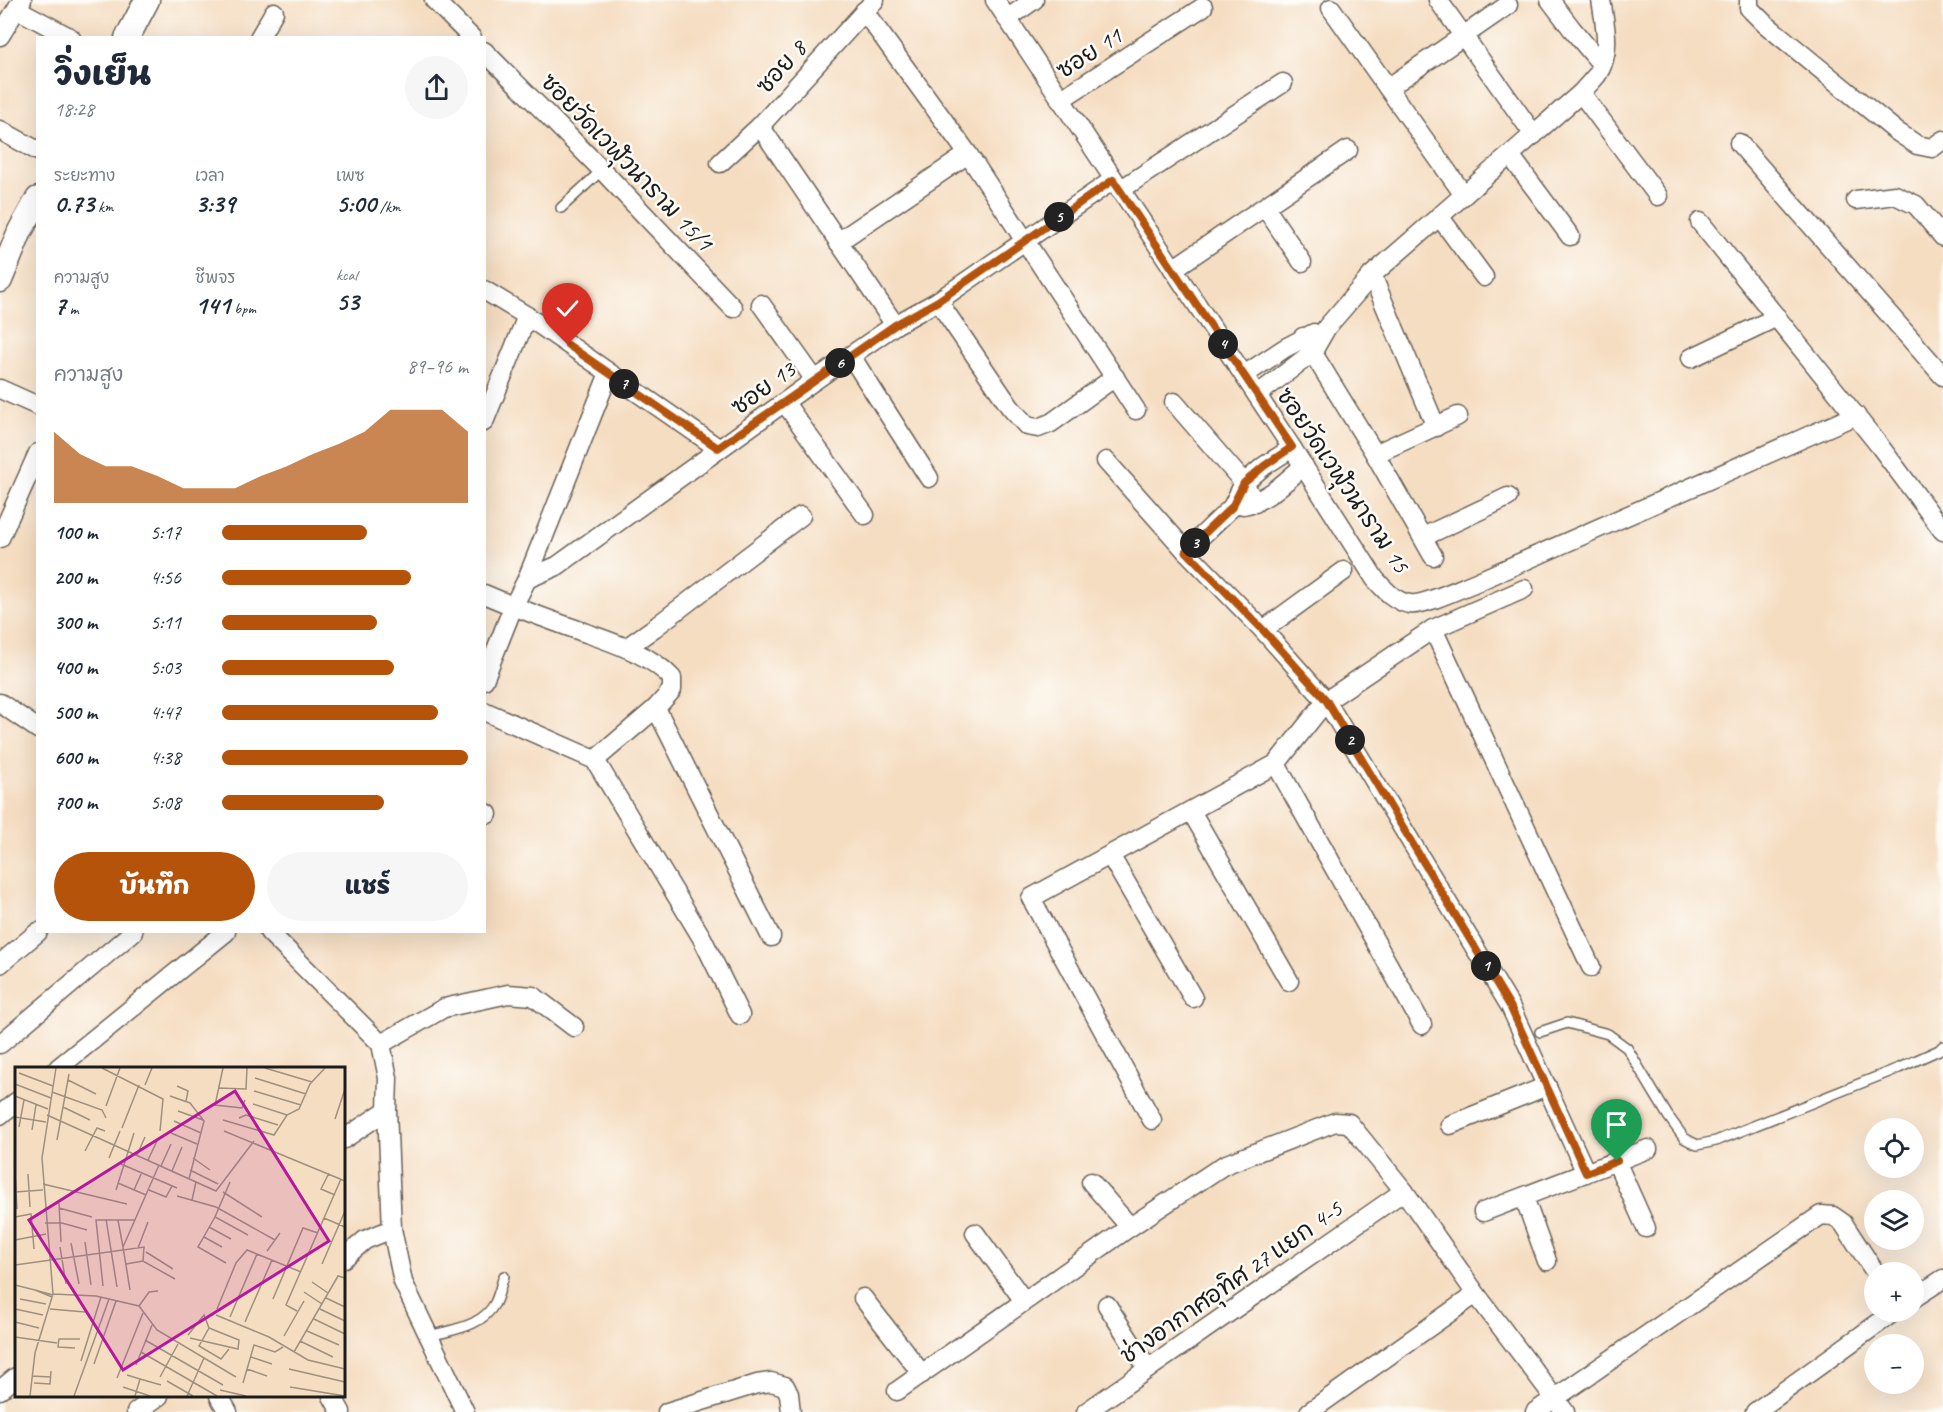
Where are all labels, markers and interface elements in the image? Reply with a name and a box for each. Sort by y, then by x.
street label: ซอย 11 [1051,20,1128,85]
street label: ซอย 8 [749,33,814,100]
text: วิ่งเย็น [54,53,151,95]
button: share [405,56,468,119]
street label: ซอยวัดเวฬุวนาราม 15/1 [532,67,720,260]
text: 18:28 [54,97,94,122]
text: ระยะทาง [54,166,115,186]
text: เวลา [195,166,225,186]
text: เพซ [336,166,365,186]
text: 0.73 [54,187,94,220]
text: 3:39 [195,187,235,220]
text: 5:00 [336,187,376,220]
text: km [94,197,114,217]
text: /km [376,197,401,217]
pin: 5 [1044,202,1074,232]
text: 5 [1056,207,1062,227]
text: kcal [336,265,357,285]
text: ความสูง [54,268,109,288]
text: ชีพจร [195,268,235,288]
pin [542,283,593,345]
text: 53 [336,285,359,318]
text: 7 [54,289,66,322]
text: 141 [195,289,230,322]
icon: check [551,292,584,325]
text: m [66,299,78,319]
text: bpm [230,299,256,319]
pin: 4 [1208,329,1238,359]
text: 4 [1219,334,1227,354]
pin: 6 [825,348,855,378]
street label: ซอย 13 [725,353,803,421]
text: 6 [836,353,844,373]
text: 89–96 m [407,354,468,379]
text: ความสูง [54,362,123,387]
pin: 7 [609,369,639,399]
text: 7 [620,374,628,394]
street label: ซอยวัดเวฬุวนาราม 15 [1267,382,1417,581]
text: 100 m [54,520,97,545]
text: 5:17 [150,520,181,545]
pin: 3 [1180,528,1210,558]
text: 3 [1191,533,1199,553]
text: 200 m [54,565,97,590]
text: 4:56 [150,565,181,590]
text: 300 m [54,610,97,635]
text: 5:11 [150,610,181,635]
text: 400 m [54,655,97,680]
text: 5:03 [150,655,181,680]
text: 500 m [54,700,97,725]
text: 4:47 [150,700,181,725]
pin: 2 [1335,725,1365,755]
text: 2 [1346,730,1354,750]
text: 600 m [54,745,98,770]
text: 4:38 [150,745,181,770]
text: 700 m [54,790,97,815]
text: 5:08 [150,790,181,815]
button: บันทึก [54,852,255,921]
button: แชร์ [267,852,468,921]
pin: 1 [1471,951,1501,981]
text: 1 [1482,956,1490,976]
inset map [15,1067,345,1397]
pin [1591,1099,1642,1161]
icon: arrive [1600,1108,1633,1141]
map controls [1864,1118,1924,1394]
button: locate [1864,1118,1924,1178]
button: layers [1864,1190,1924,1250]
street label: ช่างอากาศอุทิศ 27 แยก 4-5 [1114,1193,1351,1373]
button: + [1864,1262,1924,1322]
button: − [1864,1334,1924,1394]

